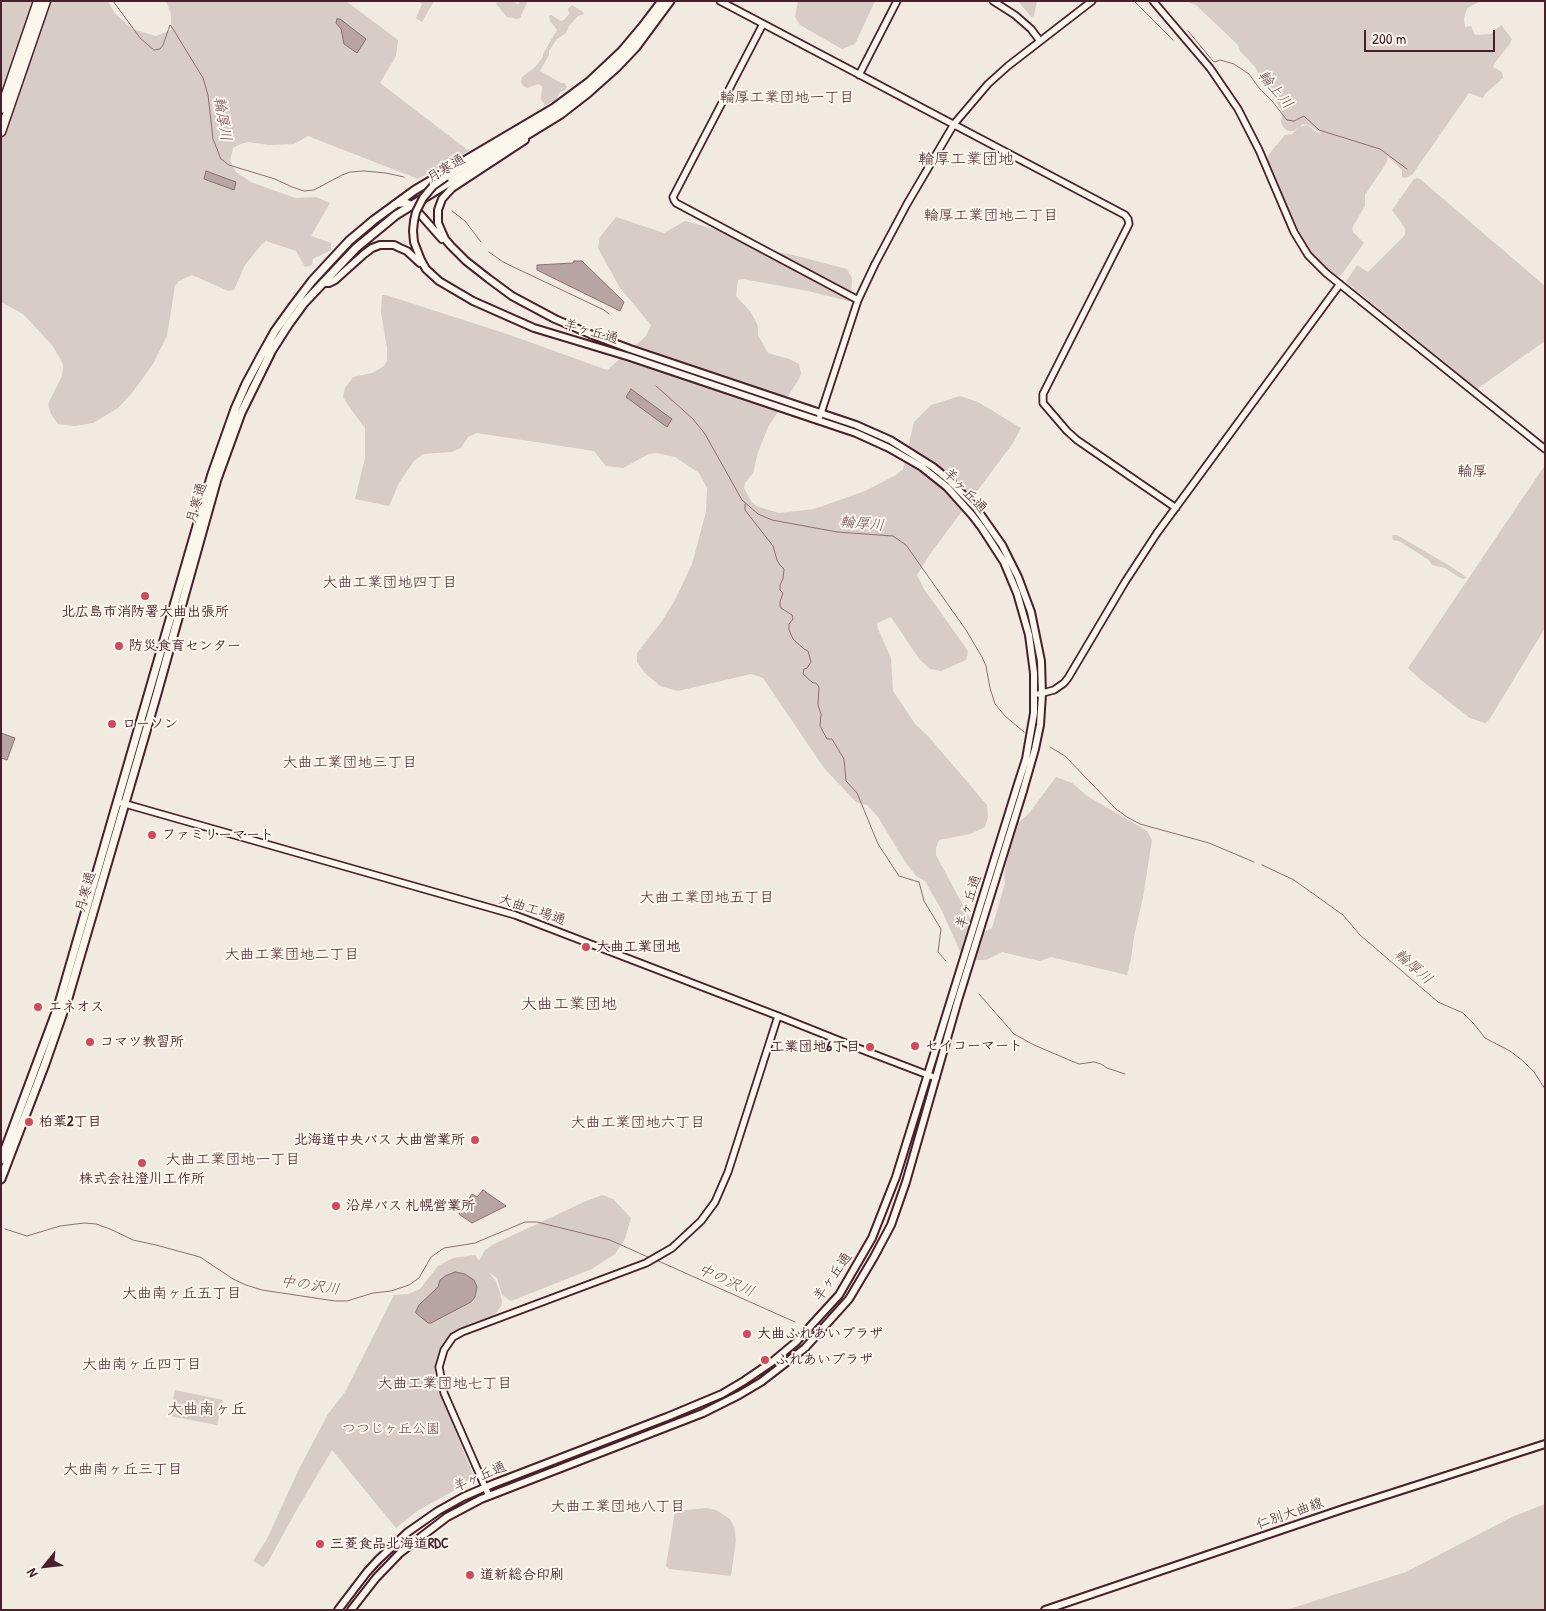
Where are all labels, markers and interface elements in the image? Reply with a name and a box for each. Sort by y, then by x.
scale bar [1366,20,1497,52]
text: 200 m [1372,28,1406,49]
water label: 輪上川 [1254,67,1296,113]
district label: 輪厚工業団地一丁目 [720,89,854,107]
water label: 輪厚川 [209,95,235,143]
district label: 輪厚工業団地 [918,150,1014,170]
street label: 月寒通 [424,151,468,187]
district label: 輪厚工業団地二丁目 [924,207,1058,225]
street label: 羊ヶ丘通 [562,316,620,348]
district label: 輪厚 [1457,463,1487,481]
street label: 羊ヶ丘通 [940,465,990,517]
street label: 月寒通 [183,480,211,526]
water label: 輪厚川 [839,513,885,535]
district label: 大曲工業団地四丁目 [323,574,457,592]
marker: 北広島市消防署大曲出張所 [139,590,151,602]
place label: 北広島市消防署大曲出張所 [61,604,229,620]
place label: 防災食育センター [129,638,241,654]
marker: 防災食育センター [113,640,125,652]
place label: ローソン [122,716,178,732]
marker: ローソン [106,718,118,730]
district label: 大曲工業団地三丁目 [283,754,417,772]
place label: ファミリーマート [162,827,274,843]
marker: ファミリーマート [146,829,158,841]
street label: 月寒通 [72,869,100,915]
street label: 羊ヶ丘通 [953,873,985,931]
district label: 大曲工業団地五丁目 [640,889,774,907]
street label: 大曲工場通 [496,891,568,929]
place label: 大曲工業団地 [596,939,680,955]
marker: 大曲工業団地 [580,941,592,953]
water label: 輪厚川 [1390,945,1436,989]
district label: 大曲工業団地二丁目 [225,946,359,964]
district label: 大曲工業団地 [521,995,617,1015]
place label: エネオス [48,999,104,1015]
marker: エネオス [32,1001,44,1013]
place label: コマツ教習所 [100,1034,184,1050]
marker: コマツ教習所 [84,1036,96,1048]
place label: セイコーマート [925,1038,1023,1054]
place label: 工業団地6丁目 [770,1039,860,1055]
marker: セイコーマート [909,1040,921,1052]
marker: 工業団地6丁目 [864,1041,876,1053]
place label: 柏葉2丁目 [39,1114,102,1130]
district label: 大曲工業団地六丁目 [571,1114,705,1132]
marker: 柏葉2丁目 [23,1116,35,1128]
place label: 北海道中央バス 大曲営業所 [294,1132,465,1148]
marker: 北海道中央バス 大曲営業所 [469,1134,481,1146]
district label: 大曲工業団地一丁目 [166,1151,300,1169]
marker: 株式会社澄川工作所 [136,1157,148,1169]
place label: 株式会社澄川工作所 [79,1171,205,1187]
place label: 沿岸バス 札幌営業所 [346,1198,475,1214]
marker: 沿岸バス 札幌営業所 [330,1200,342,1212]
street label: 羊ヶ丘通 [810,1249,856,1305]
water label: 中の沢川 [695,1261,757,1301]
water label: 中の沢川 [279,1273,341,1299]
district label: 大曲南ヶ丘五丁目 [122,1285,242,1303]
place label: 大曲ふれあいプラザ [757,1326,883,1342]
marker: 大曲ふれあいプラザ [741,1328,753,1340]
place label: ふれあいプラザ [775,1352,873,1368]
marker: ふれあいプラザ [759,1354,771,1366]
district label: 大曲南ヶ丘四丁目 [82,1356,202,1374]
district label: 大曲工業団地七丁目 [378,1375,512,1393]
district label: 大曲南ヶ丘 [167,1400,247,1420]
park label: つつじヶ丘公園 [342,1421,440,1437]
street label: 羊ヶ丘通 [451,1458,509,1496]
district label: 大曲南ヶ丘三丁目 [63,1461,183,1479]
street label: 仁別大曲線 [1254,1495,1326,1533]
district label: 大曲工業団地八丁目 [551,1498,685,1516]
place label: 三菱食品北海道RDC [330,1536,449,1552]
marker: 三菱食品北海道RDC [314,1538,326,1550]
north arrow [20,1541,70,1591]
text: N [21,1566,42,1581]
place label: 道新総合印刷 [480,1567,564,1583]
marker: 道新総合印刷 [464,1569,476,1581]

